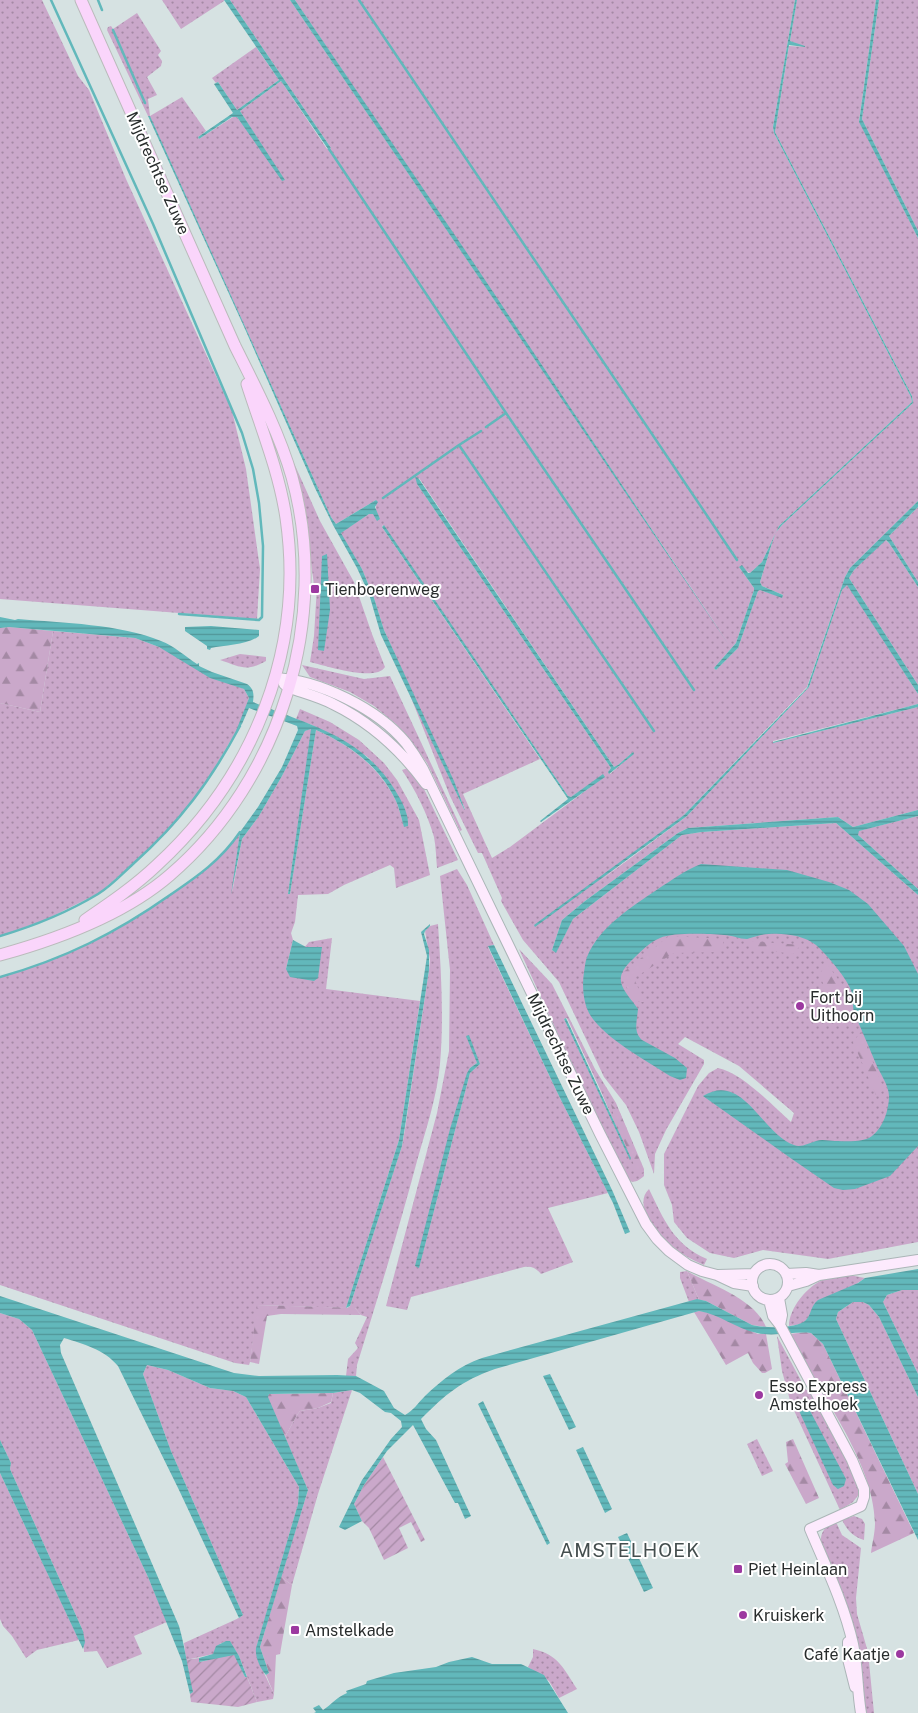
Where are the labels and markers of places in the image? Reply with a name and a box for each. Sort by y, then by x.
place label: Tienboerenweg [325,580,440,599]
marker: Tienboerenweg [309,583,321,595]
place label: Fort bij Uithoorn [810,988,874,1025]
marker: Fort bij Uithoorn [794,1000,806,1012]
place label: Esso Express Amstelhoek [769,1377,867,1414]
marker: Esso Express Amstelhoek [753,1389,765,1401]
place label: Piet Heinlaan [748,1560,847,1579]
marker: Piet Heinlaan [732,1563,744,1575]
place label: Kruiskerk [753,1606,825,1625]
marker: Kruiskerk [737,1609,749,1621]
place label: Amstelkade [305,1621,394,1640]
marker: Amstelkade [289,1624,301,1636]
place label: Café Kaatje [804,1645,890,1664]
marker: Café Kaatje [894,1648,906,1660]

